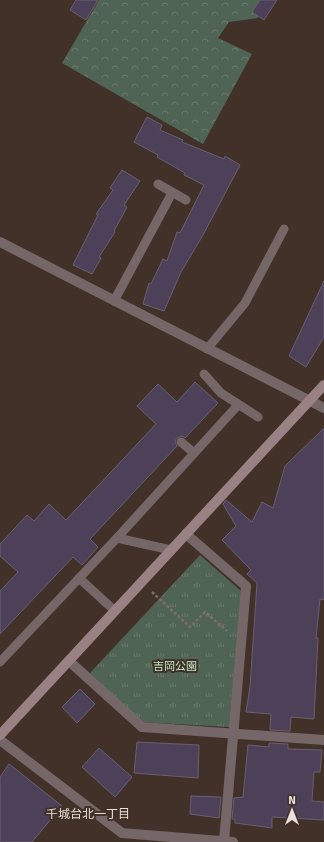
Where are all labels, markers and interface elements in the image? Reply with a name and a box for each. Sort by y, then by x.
park label: 吉岡公園 [153,660,197,673]
north arrow [272,790,312,830]
text: N [288,794,296,807]
district label: 千城台北一丁目 [46,807,130,822]

